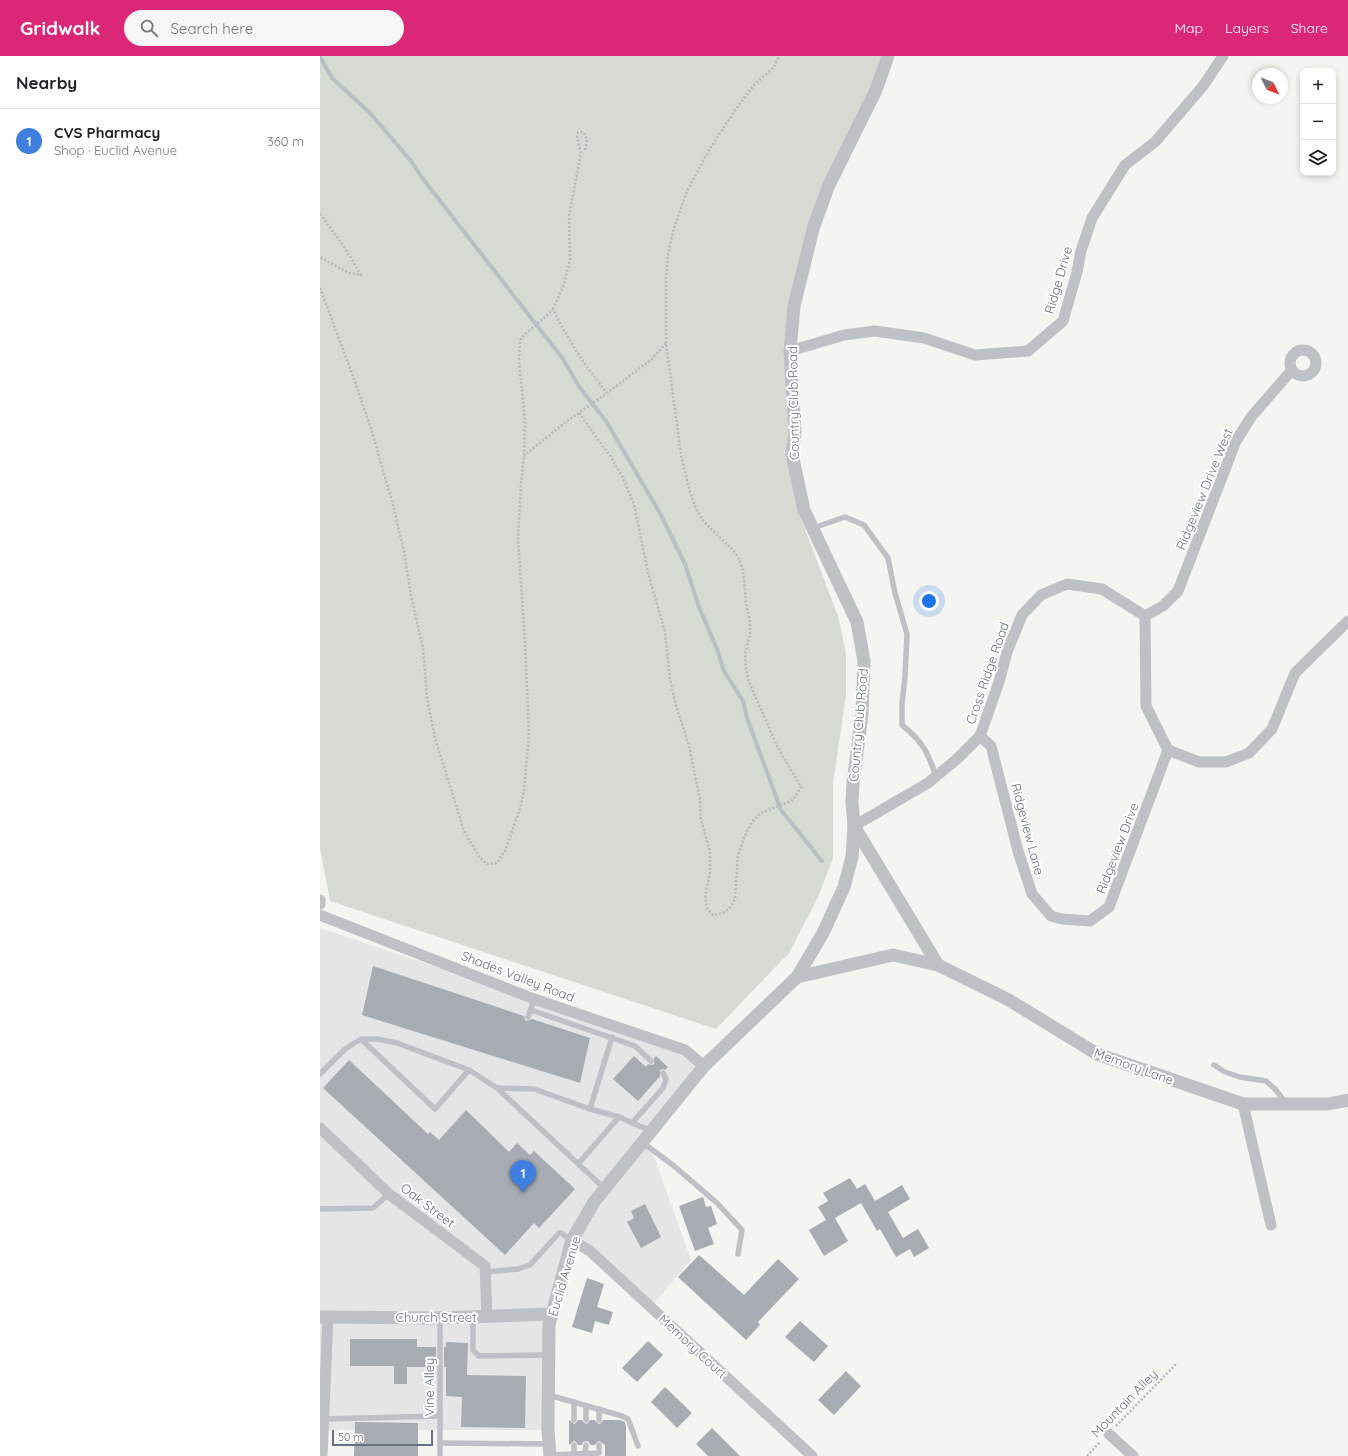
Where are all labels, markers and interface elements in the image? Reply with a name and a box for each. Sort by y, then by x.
search box [124,10,404,46]
text: Gridwalk [20,16,100,40]
icon: search [138,17,160,39]
text: Search here [170,19,253,38]
text: Map [1174,19,1203,37]
text: Layers [1225,19,1269,37]
text: Share [1291,19,1328,37]
north arrow [1252,68,1288,104]
map controls [1300,68,1336,176]
button: + [1300,68,1336,104]
text: Nearby [16,72,77,93]
button: − [1300,104,1336,140]
text: CVS Pharmacy [54,123,160,142]
text: 1 [26,133,32,149]
text: 360 m [267,133,304,149]
button: layers [1300,140,1336,176]
text: Shop · Euclid Avenue [54,142,177,158]
street label: Ridge Drive [1041,244,1075,316]
street label: Country Club Road [784,346,802,460]
street label: Ridgeview Drive West [1172,426,1236,552]
your location [919,591,939,611]
street label: Cross Ridge Road [962,620,1012,726]
street label: Country Club Road [845,667,871,783]
street label: Ridgeview Lane [1008,781,1048,877]
street label: Ridgeview Drive [1092,800,1142,896]
street label: Shades Valley Road [459,947,577,1005]
street label: Memory Lane [1092,1044,1176,1088]
pin: 1 [510,1160,536,1193]
street label: Oak Street [398,1179,458,1231]
street label: Euclid Avenue [544,1234,584,1318]
street label: Church Street [395,1309,477,1325]
street label: Memory Court [656,1311,730,1381]
street label: Vine Alley [421,1358,437,1416]
street label: Mountain Alley [1087,1366,1161,1440]
scale bar [332,1428,433,1447]
text: 50 m [338,1430,364,1444]

